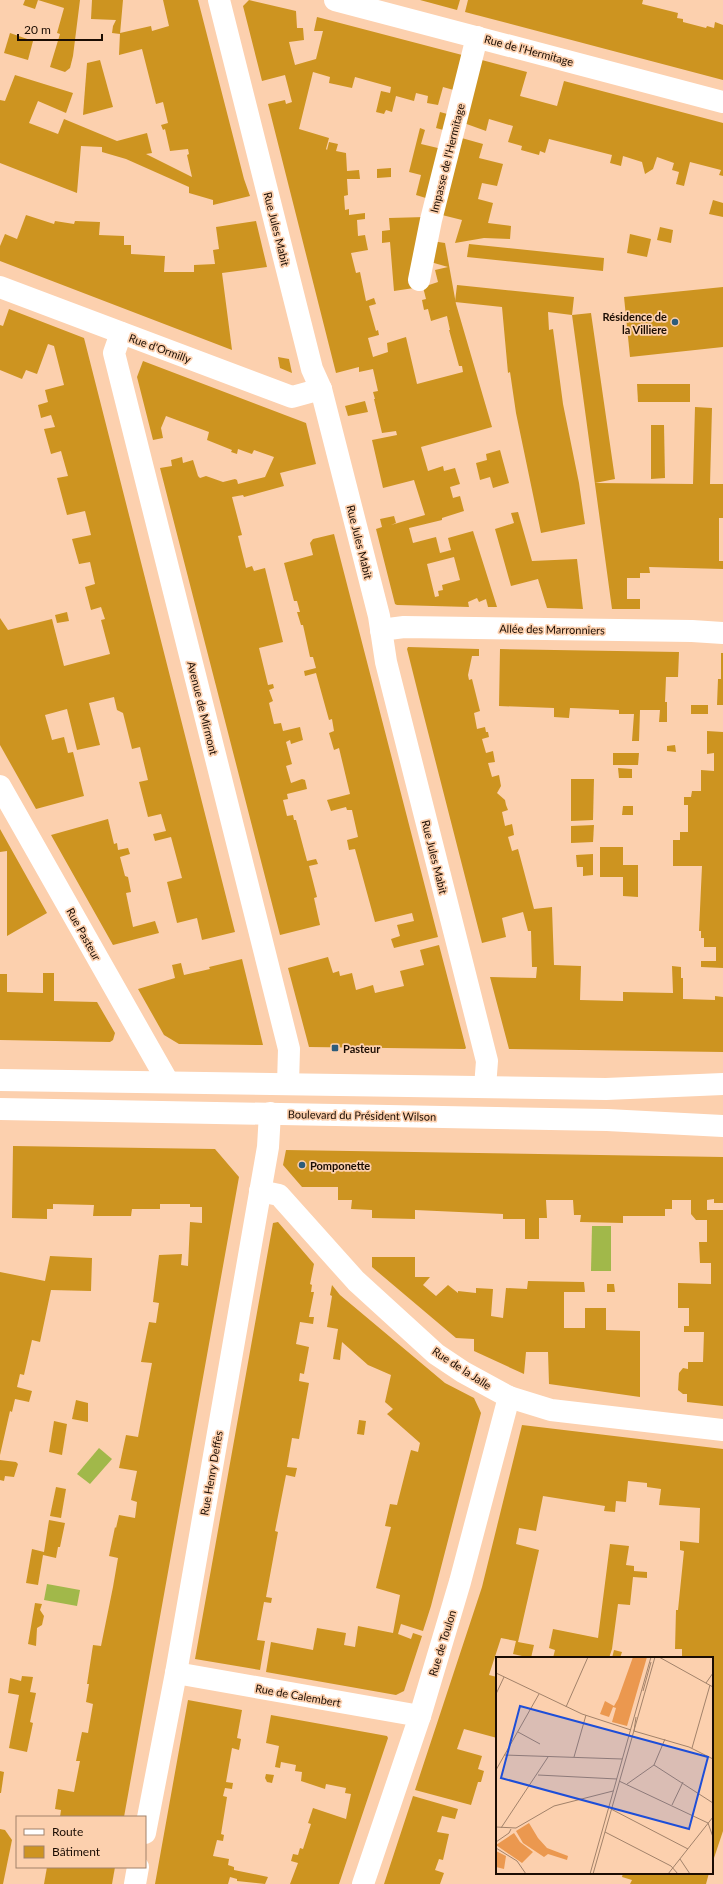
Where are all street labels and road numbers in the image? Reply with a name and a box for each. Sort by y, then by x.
street label: Rue de l'Hermitage [483,32,575,68]
street label: Impasse de l'Hermitage [427,102,467,214]
street label: Rue Jules Mabit [262,191,293,267]
street label: Rue d'Ormilly [127,331,193,365]
street label: Rue Jules Mabit [345,504,376,580]
street label: Allée des Marronniers [499,622,605,636]
street label: Avenue de Mirmont [185,660,221,756]
street label: Rue Jules Mabit [420,819,451,895]
street label: Rue Pasteur [64,906,104,962]
street label: Boulevard du Président Wilson [288,1107,436,1123]
street label: Rue de la Jalle [430,1344,494,1392]
street label: Rue Henry Deffès [197,1430,225,1516]
street label: Rue de Toulon [426,1608,458,1678]
street label: Rue de Calembert [254,1681,342,1709]

